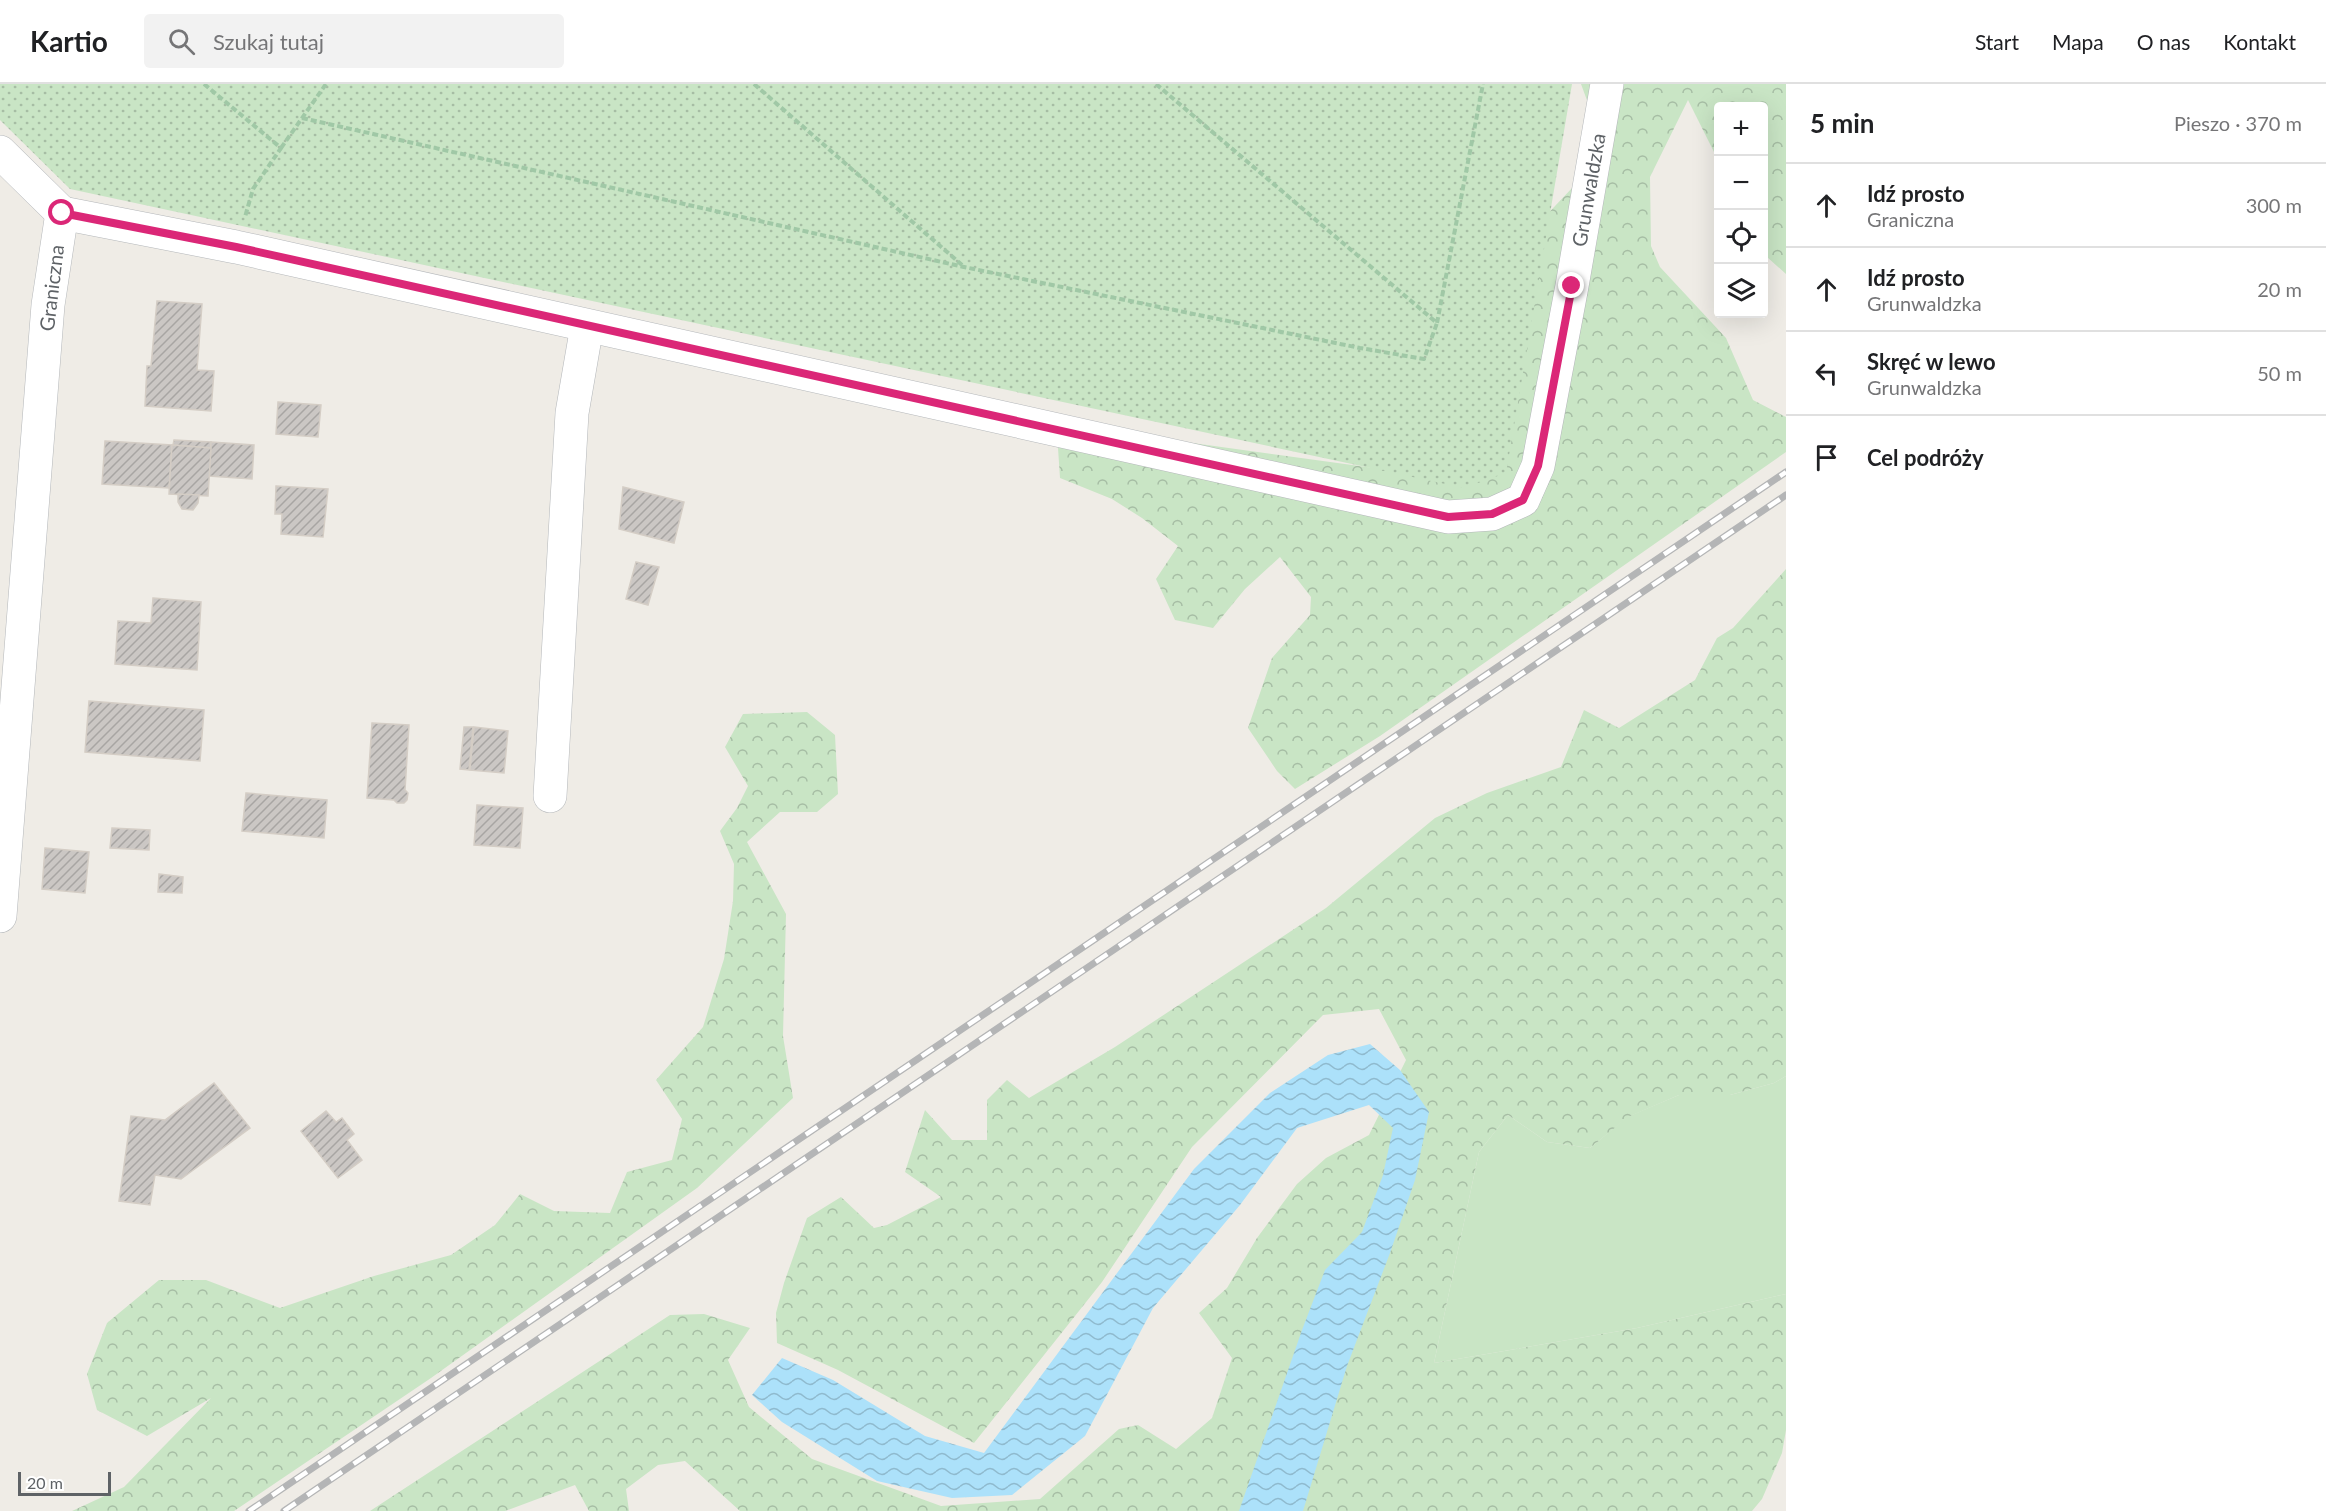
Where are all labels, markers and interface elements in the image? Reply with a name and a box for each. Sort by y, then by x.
search box [144,14,564,68]
text: Kartio [30,24,108,58]
icon: search [165,25,198,58]
text: Szukaj tutaj [213,28,324,55]
text: Start [1975,29,2019,54]
text: Mapa [2052,29,2104,54]
text: O nas [2137,29,2190,54]
text: Kontakt [2223,29,2296,54]
map controls [1714,102,1768,318]
button: + [1714,102,1768,156]
text: 5 min [1810,107,1874,139]
text: Pieszo · 370 m [2174,111,2302,135]
street label: Grunwaldzka [1566,131,1610,248]
button: − [1714,156,1768,210]
text: Idź prosto [1867,180,1965,207]
icon: ahead [1810,189,1843,222]
text: 300 m [2246,193,2302,217]
route start [48,199,74,225]
text: Graniczna [1867,207,1954,231]
button: locate [1714,210,1768,264]
street label: Graniczna [34,243,68,333]
button: layers [1714,264,1768,318]
text: Idź prosto [1867,264,1965,291]
route end [1558,272,1584,298]
icon: ahead [1810,273,1843,306]
text: 20 m [2257,277,2302,301]
text: Grunwaldzka [1867,291,1982,315]
text: Skręć w lewo [1867,348,1996,375]
icon: left [1810,357,1843,390]
text: 50 m [2257,361,2302,385]
text: Grunwaldzka [1867,375,1982,399]
icon: arrive [1810,441,1843,474]
text: Cel podróży [1867,444,1984,471]
scale bar [18,1469,111,1496]
text: 20 m [27,1473,63,1492]

